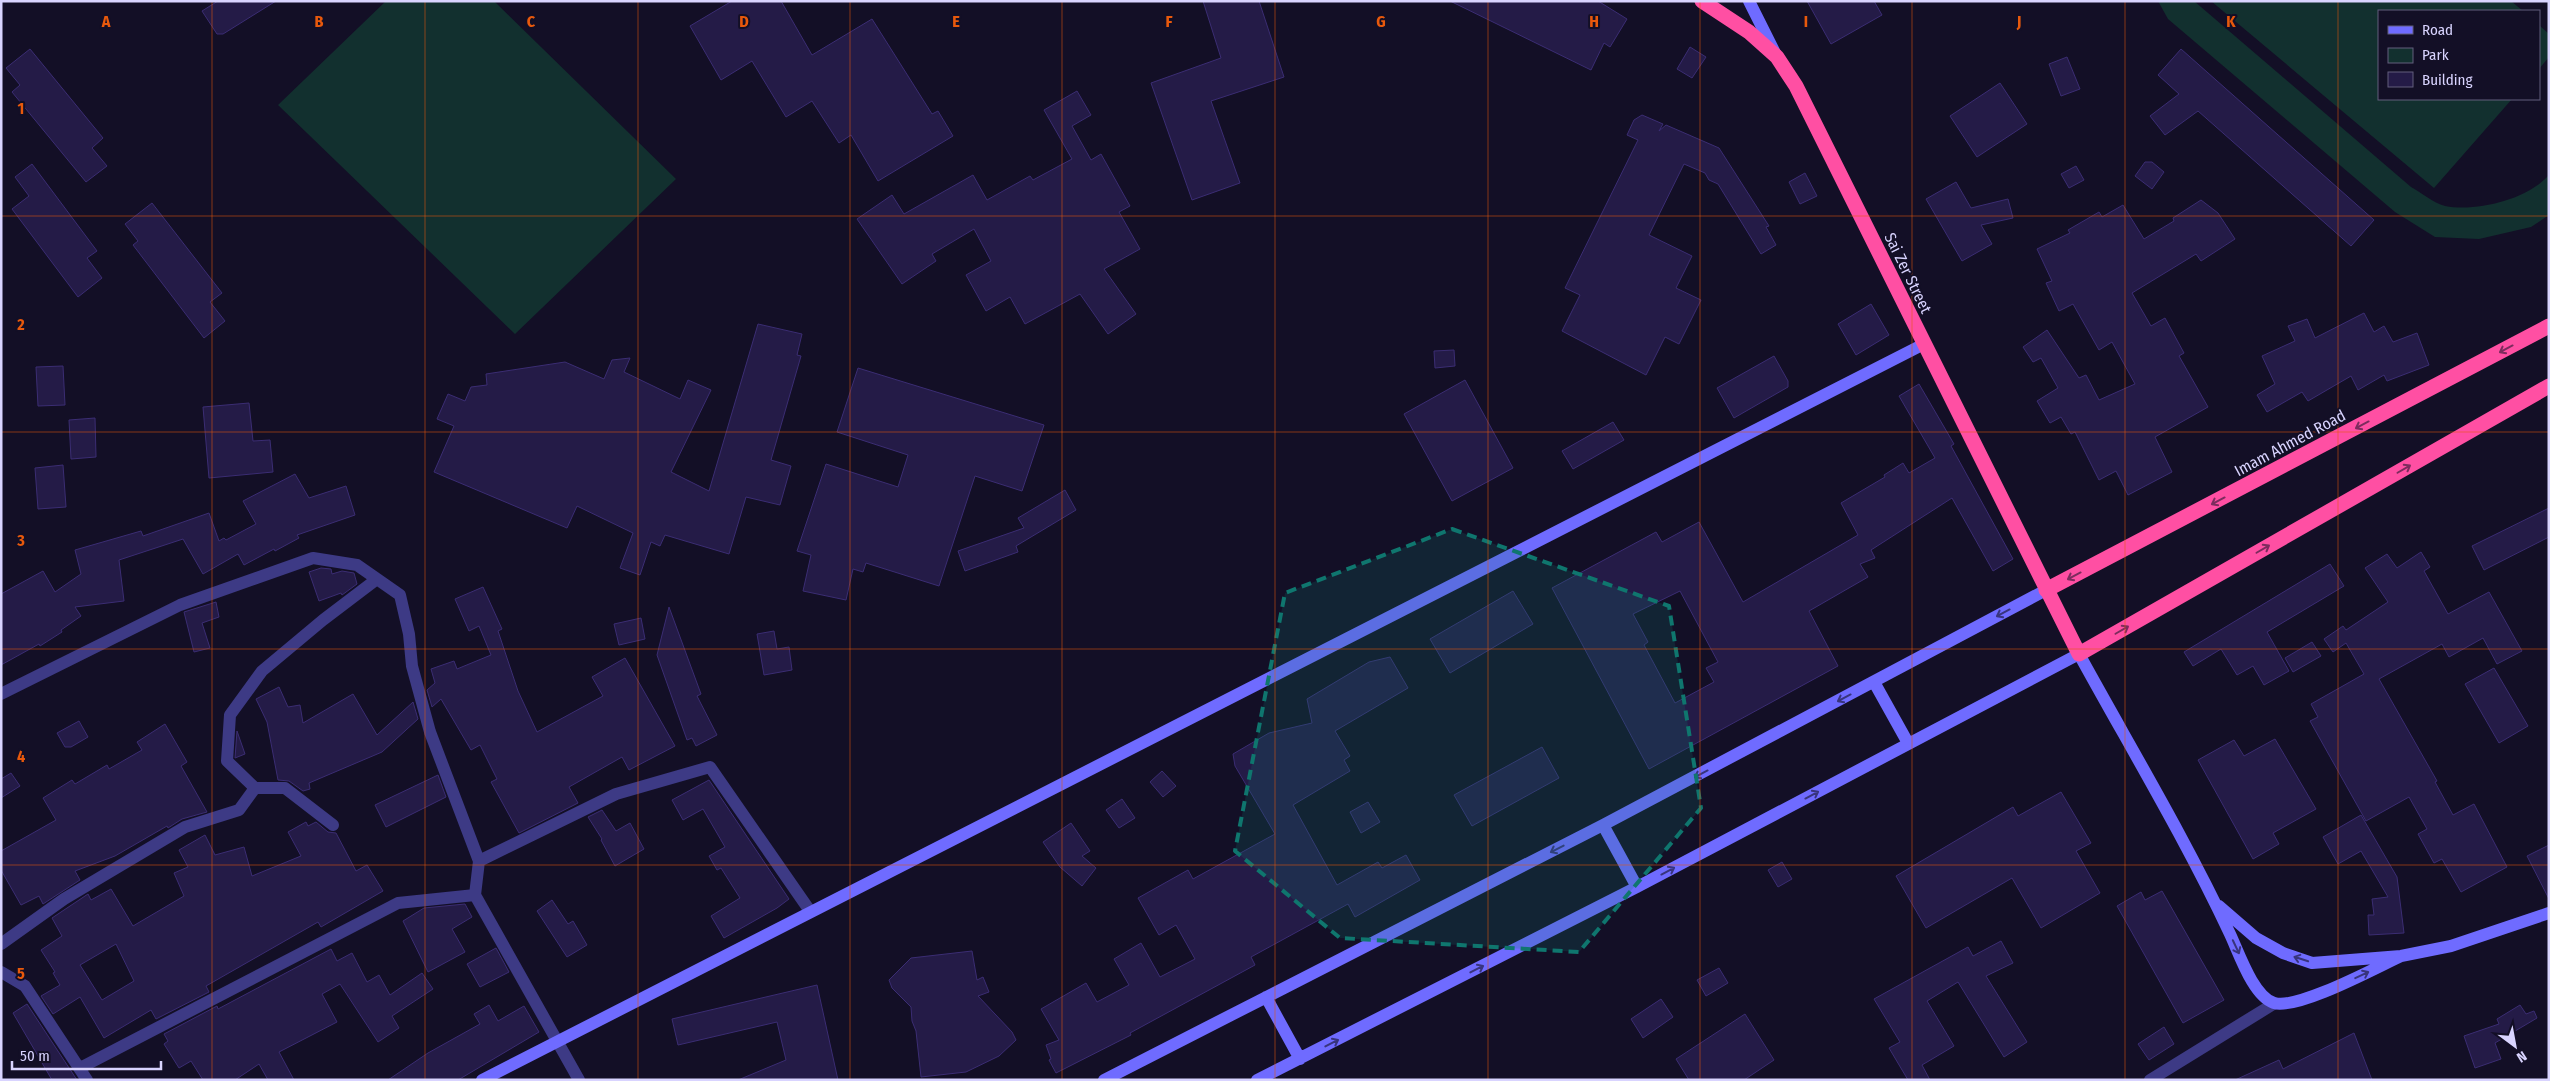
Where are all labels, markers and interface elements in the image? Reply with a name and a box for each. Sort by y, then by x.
legend [2378,10,2540,100]
text: A [101,12,111,31]
text: B [315,12,324,31]
text: C [527,12,536,31]
text: D [739,12,749,31]
text: E [952,12,960,31]
text: F [1165,12,1173,31]
text: G [1376,12,1386,31]
text: H [1589,12,1599,31]
text: I [1804,12,1808,31]
text: J [2016,12,2021,31]
text: K [2226,12,2236,31]
text: Road [2422,21,2453,39]
text: Park [2422,46,2449,64]
text: Building [2422,71,2473,89]
text: 1 [18,99,24,118]
street label: Sai Zer Street [1880,230,1936,317]
text: 2 [16,315,25,334]
one-way arrow [2499,345,2514,354]
street label: Imam Ahmed Road [2231,406,2349,480]
one-way arrow [2355,421,2370,430]
one-way arrow [2396,463,2410,473]
one-way arrow [2211,497,2226,506]
text: 3 [16,531,25,550]
one-way arrow [2255,544,2269,554]
one-way arrow [2067,572,2082,581]
one-way arrow [1996,608,2011,618]
one-way arrow [2114,625,2129,635]
one-way arrow [1837,693,1852,703]
text: 4 [17,747,25,766]
one-way arrow [1694,770,1709,779]
one-way arrow [1804,790,1819,800]
one-way arrow [1549,844,1564,854]
one-way arrow [1660,865,1675,875]
one-way arrow [2232,939,2241,954]
one-way arrow [2293,954,2309,963]
text: 5 [17,964,25,983]
one-way arrow [1469,964,1484,974]
one-way arrow [2354,969,2369,979]
north arrow [2490,1021,2540,1071]
scale bar [12,1038,161,1070]
one-way arrow [1324,1038,1339,1047]
text: 50 m [20,1047,50,1065]
text: N [2514,1047,2530,1066]

